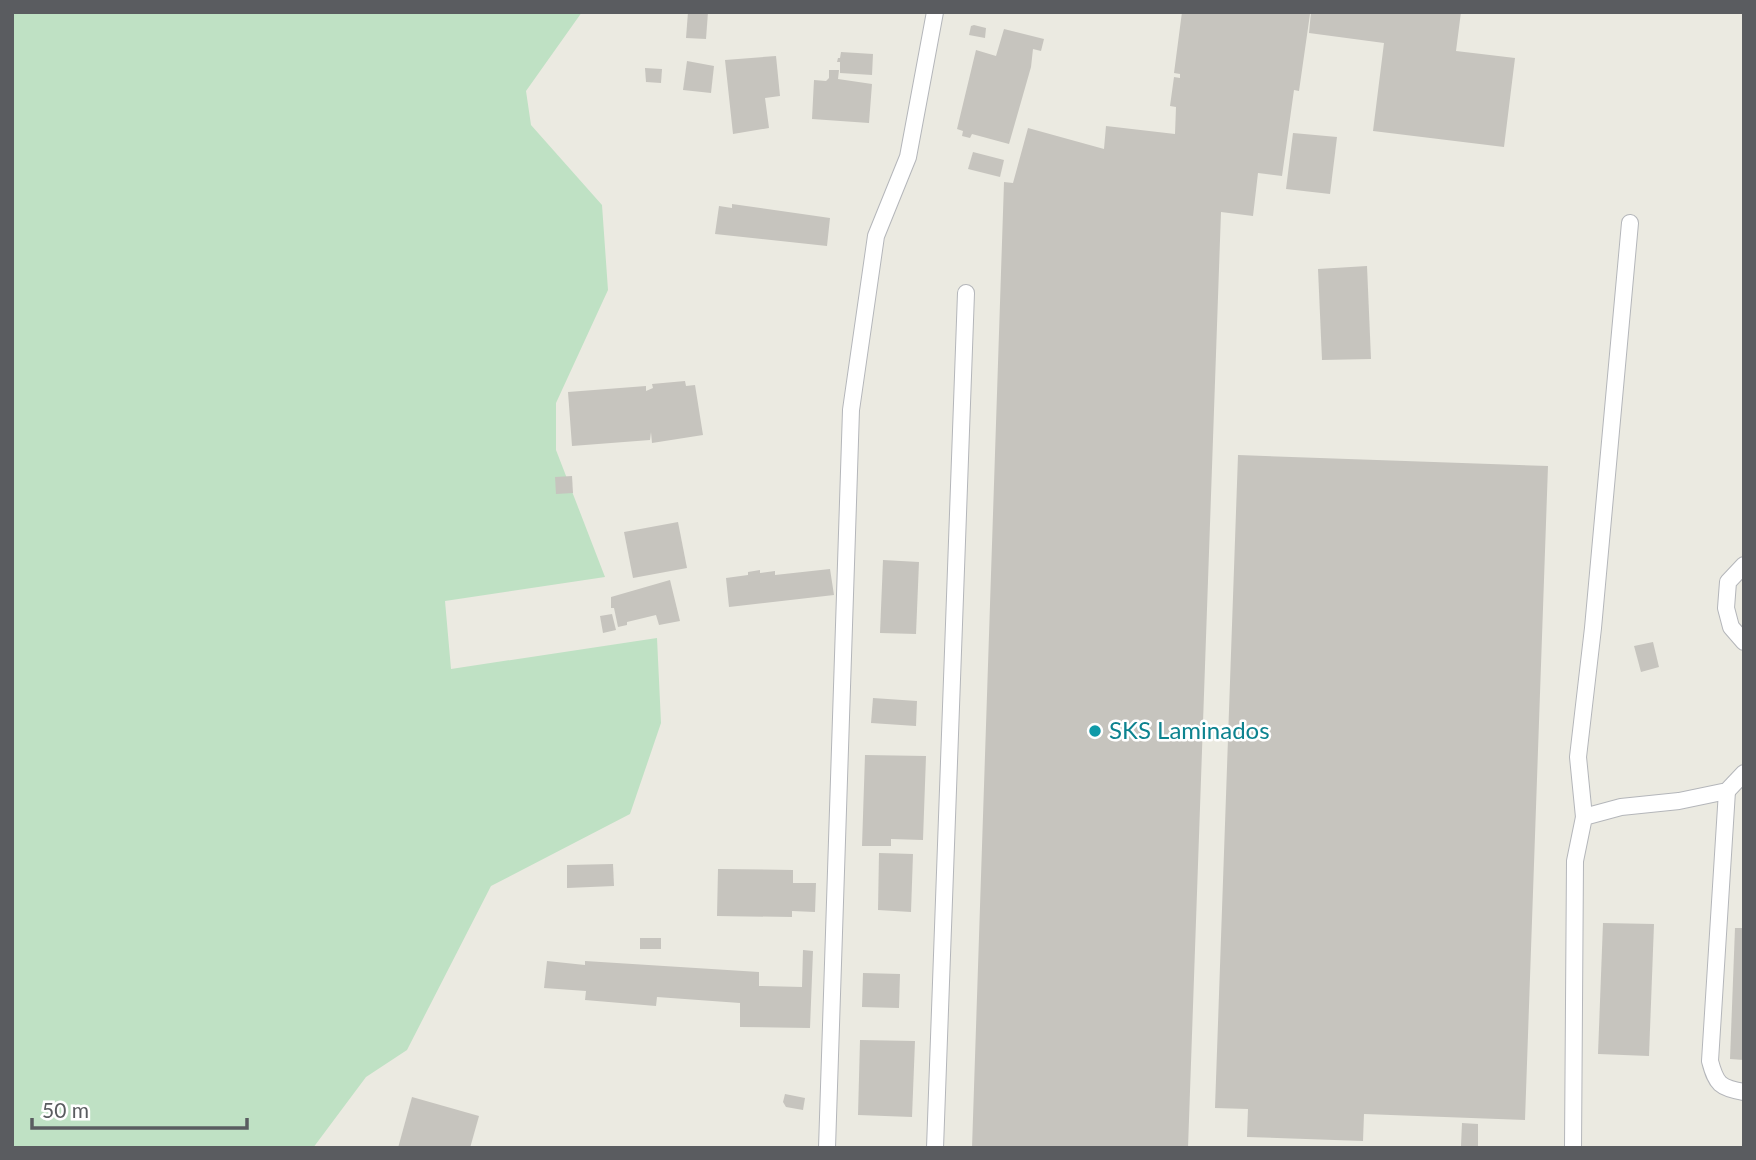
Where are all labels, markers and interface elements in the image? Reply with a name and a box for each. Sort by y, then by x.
place label: SKS Laminados [1109,715,1270,744]
marker: SKS Laminados [1087,723,1103,739]
scale bar [32,1086,247,1130]
text: 50 m [42,1097,89,1122]

